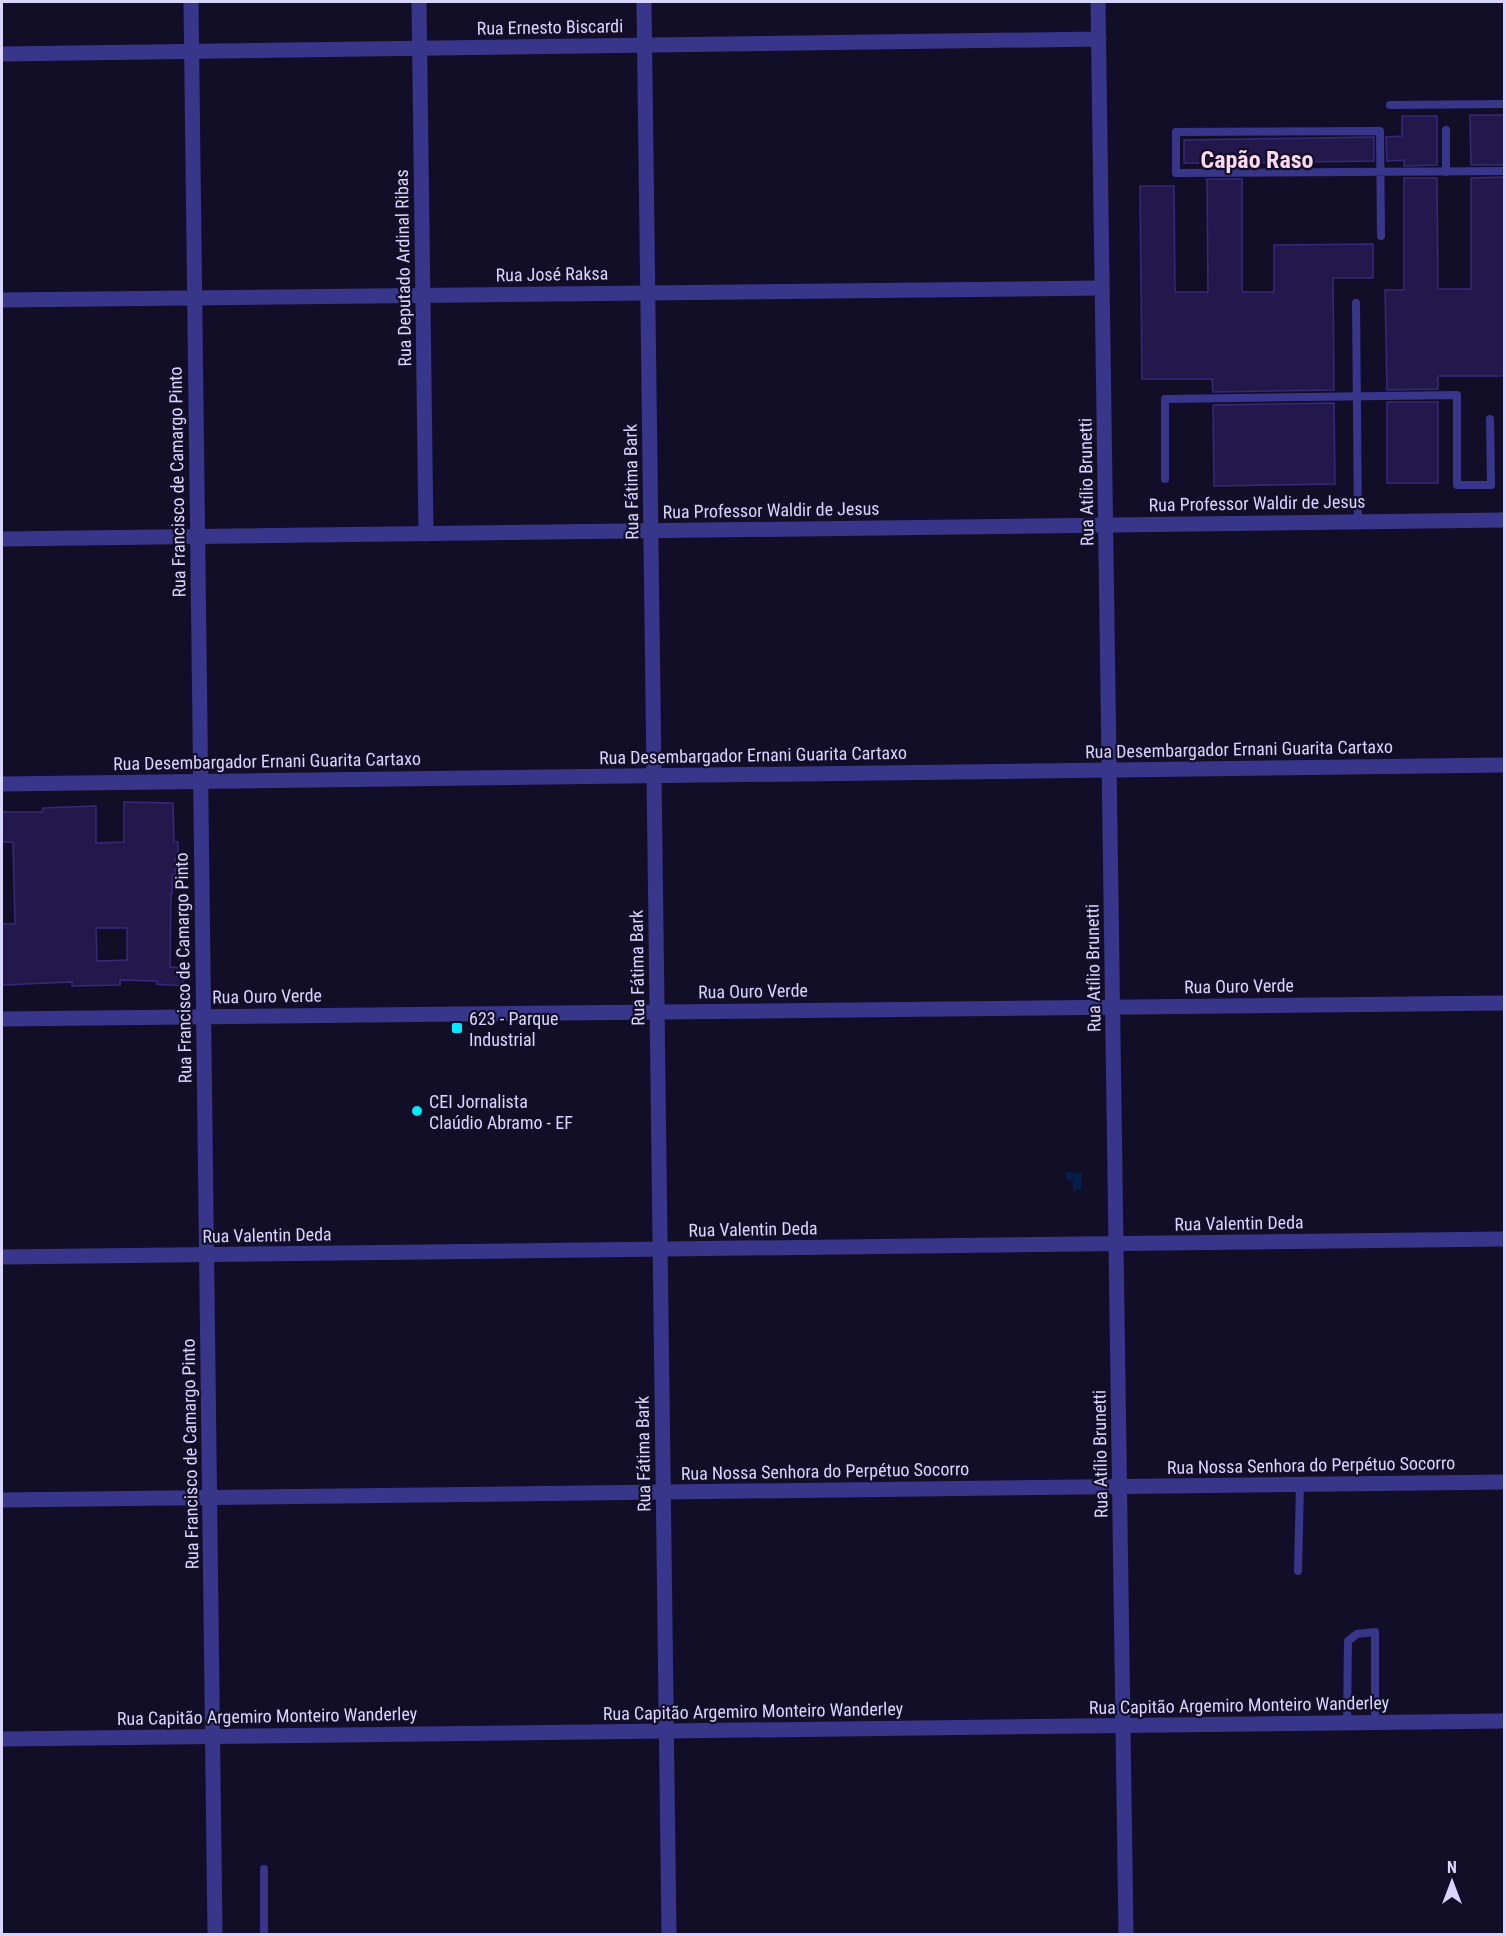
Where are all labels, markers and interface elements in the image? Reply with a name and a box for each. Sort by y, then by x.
street label: Rua Ernesto Biscardi [477,15,623,39]
district label: Capão Raso [1200,146,1314,174]
street label: Rua Deputado Ardinal Ribas [391,169,415,367]
street label: Rua José Raksa [496,263,608,285]
street label: Rua Francisco de Camargo Pinto [164,366,190,598]
street label: Rua Atílio Brunetti [1074,418,1098,546]
street label: Rua Fátima Bark [619,424,643,540]
street label: Rua Professor Waldir de Jesus [1148,491,1366,515]
street label: Rua Professor Waldir de Jesus [662,498,880,522]
street label: Rua Desembargador Ernani Guarita Cartaxo [1085,736,1393,762]
street label: Rua Desembargador Ernani Guarita Cartaxo [599,742,907,768]
street label: Rua Desembargador Ernani Guarita Cartaxo [113,748,421,774]
street label: Rua Francisco de Camargo Pinto [170,852,196,1084]
street label: Rua Atílio Brunetti [1081,904,1105,1032]
street label: Rua Fátima Bark [625,910,649,1026]
street label: Rua Ouro Verde [1184,975,1294,997]
street label: Rua Ouro Verde [698,980,808,1002]
street label: Rua Ouro Verde [212,985,322,1007]
place label: 623 - Parque Industrial [469,1008,558,1050]
marker: 623 - Parque Industrial [450,1021,464,1035]
place label: CEI Jornalista Claúdio Abramo - EF [429,1091,573,1133]
marker: CEI Jornalista Claúdio Abramo - EF [410,1104,424,1118]
street label: Rua Valentin Deda [1174,1211,1304,1235]
street label: Rua Valentin Deda [688,1217,818,1241]
street label: Rua Valentin Deda [202,1223,332,1247]
street label: Rua Francisco de Camargo Pinto [177,1338,203,1570]
street label: Rua Atílio Brunetti [1088,1390,1112,1518]
street label: Rua Fátima Bark [631,1396,655,1512]
street label: Rua Nossa Senhora do Perpétuo Socorro [1167,1452,1455,1478]
street label: Rua Nossa Senhora do Perpétuo Socorro [681,1458,969,1484]
street label: Rua Capitão Argemiro Monteiro Wanderley [1089,1692,1390,1718]
street label: Rua Capitão Argemiro Monteiro Wanderley [603,1698,904,1724]
street label: Rua Capitão Argemiro Monteiro Wanderley [117,1703,418,1729]
north arrow [1422,1852,1482,1912]
text: N [1447,1858,1457,1877]

